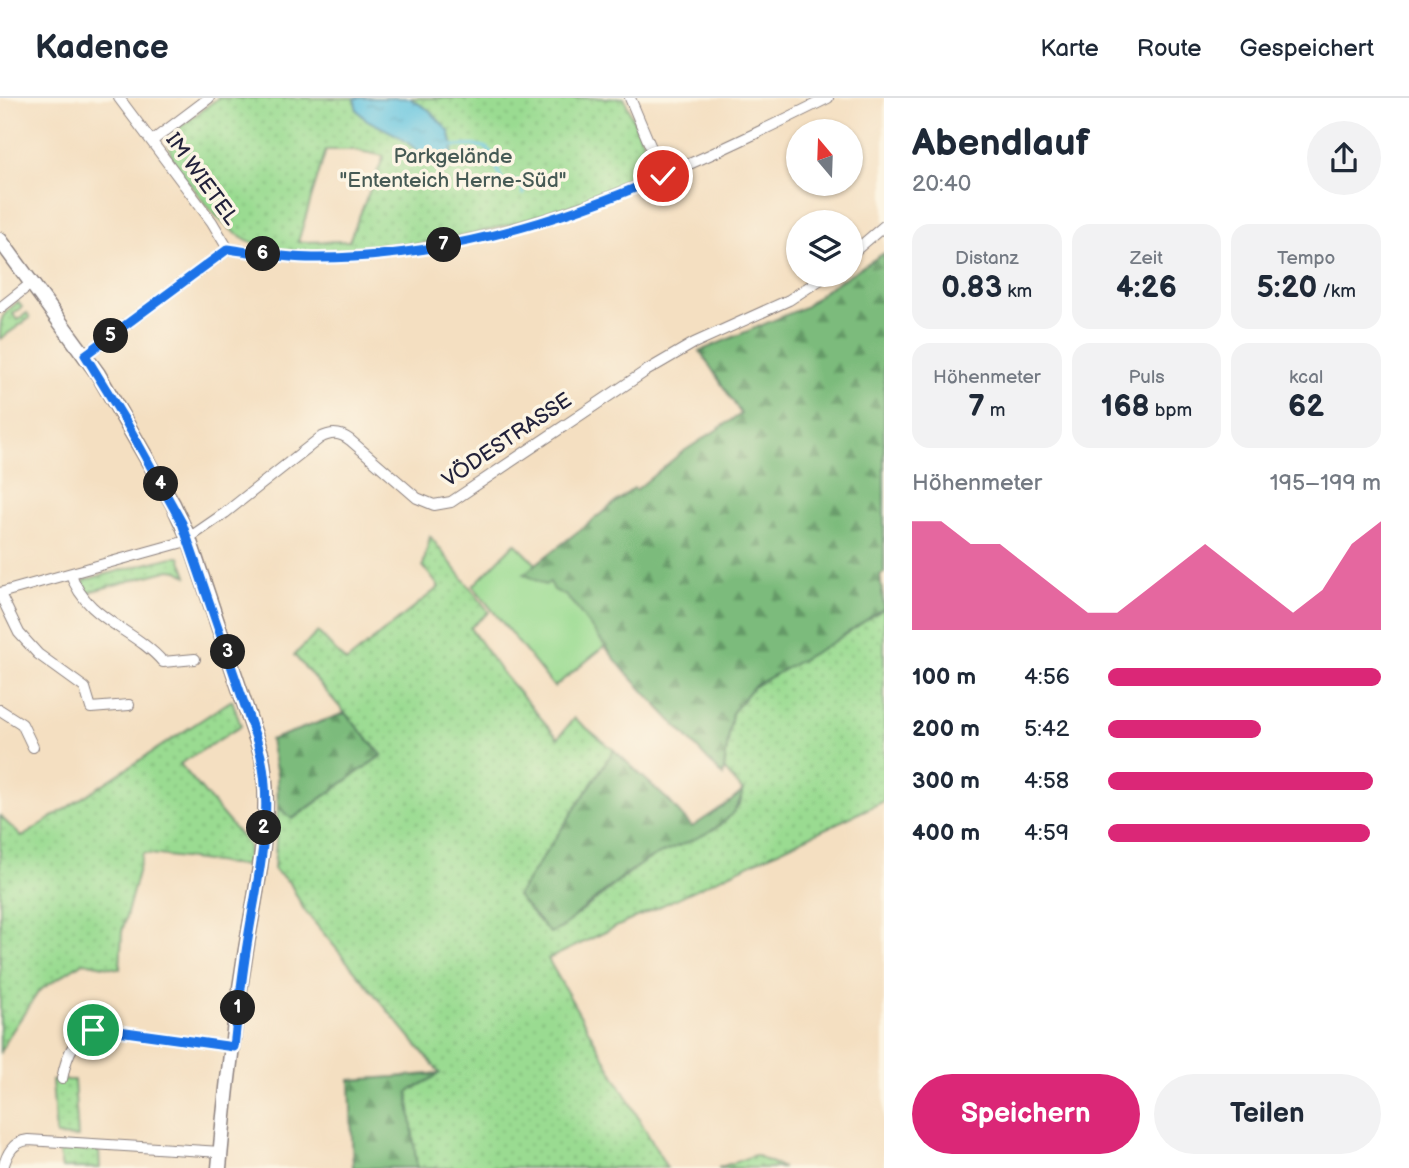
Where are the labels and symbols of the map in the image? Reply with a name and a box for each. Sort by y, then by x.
north arrow [786,119,863,196]
street label: IM WIETEL [160,128,244,230]
park label: Parkgelände "Ententeich Herne-Süd" [339,144,567,193]
pin [633,146,693,206]
pin: 7 [426,228,462,262]
pin: 6 [246,236,280,272]
pin: 5 [94,318,128,354]
street label: VÖDESTRASSE [438,388,576,492]
pin: 4 [144,466,178,502]
pin: 3 [210,634,246,670]
pin: 2 [246,810,282,846]
pin: 1 [220,990,256,1026]
pin [63,1000,123,1060]

